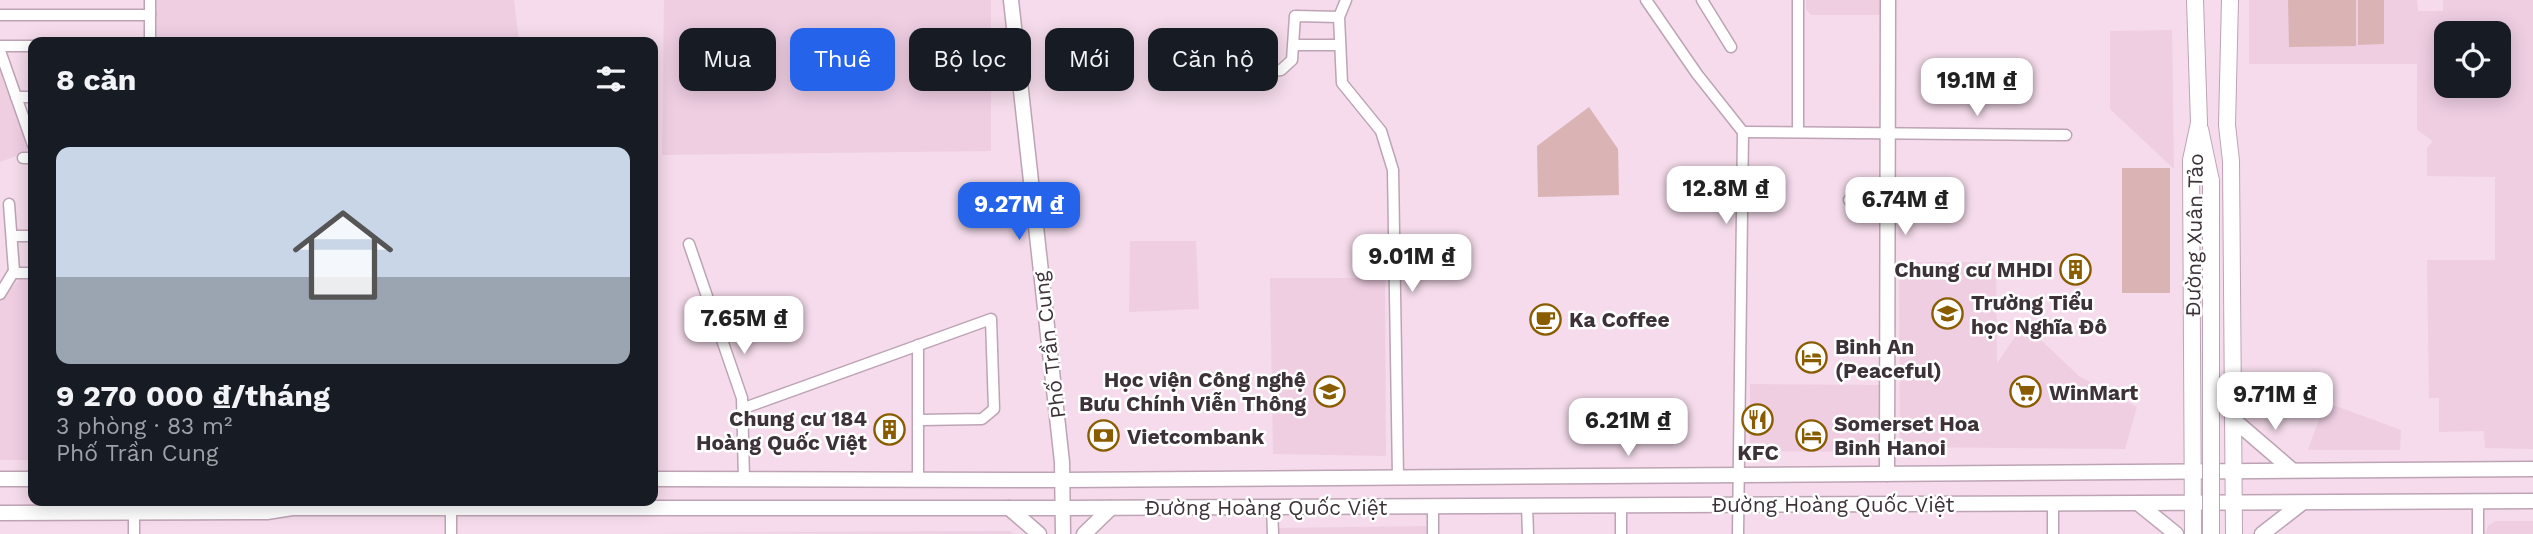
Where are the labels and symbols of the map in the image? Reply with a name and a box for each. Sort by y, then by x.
pin: 19.1M ₫ [1912,58,2042,118]
street label: Đường Xuân Tảo [2180,153,2208,317]
pin: 12.8M ₫ [1661,166,1791,226]
pin: 6.74M ₫ [1840,177,1970,237]
pin: 9.27M ₫ [954,182,1084,242]
pin: 9.01M ₫ [1347,234,1477,294]
building icon: Chung cư MHDI [2059,252,2093,286]
place label: Chung cư MHDI [1894,257,2053,282]
street label: Phố Trần Cung [1027,269,1070,420]
place label: Trường Tiểu học Nghĩa Đô [1971,290,2107,339]
pin: 7.65M ₫ [679,296,809,356]
school or university icon: Trường Tiểu học Nghĩa Đô [1931,297,1965,331]
cafe icon: Ka Coffee [1529,302,1563,336]
place label: Ka Coffee [1569,307,1670,332]
place label: Binh An (Peaceful) [1835,334,1942,383]
hotel icon: Binh An (Peaceful) [1795,341,1829,375]
place label: Học viện Công nghệ Bưu Chính Viễn Thông [1079,367,1306,416]
pin: 9.71M ₫ [2210,372,2340,432]
school or university icon: Học viện Công nghệ Bưu Chính Viễn Thông [1312,374,1346,408]
supermarket icon: WinMart [2009,375,2043,409]
place label: WinMart [2049,380,2138,405]
pin: 6.21M ₫ [1563,398,1693,458]
restaurant icon: KFC [1741,403,1775,437]
place label: Chung cư 184 Hoàng Quốc Việt [696,406,867,455]
place label: Somerset Hoa Binh Hanoi [1834,411,1980,460]
building icon: Chung cư 184 Hoàng Quốc Việt [873,413,907,447]
hotel icon: Somerset Hoa Binh Hanoi [1794,418,1828,452]
bank icon: Vietcombank [1087,419,1121,453]
place label: Vietcombank [1127,424,1265,449]
place label: KFC [1737,440,1779,465]
street label: Đường Hoàng Quốc Việt [1712,492,1955,517]
street label: Đường Hoàng Quốc Việt [1145,495,1388,520]

